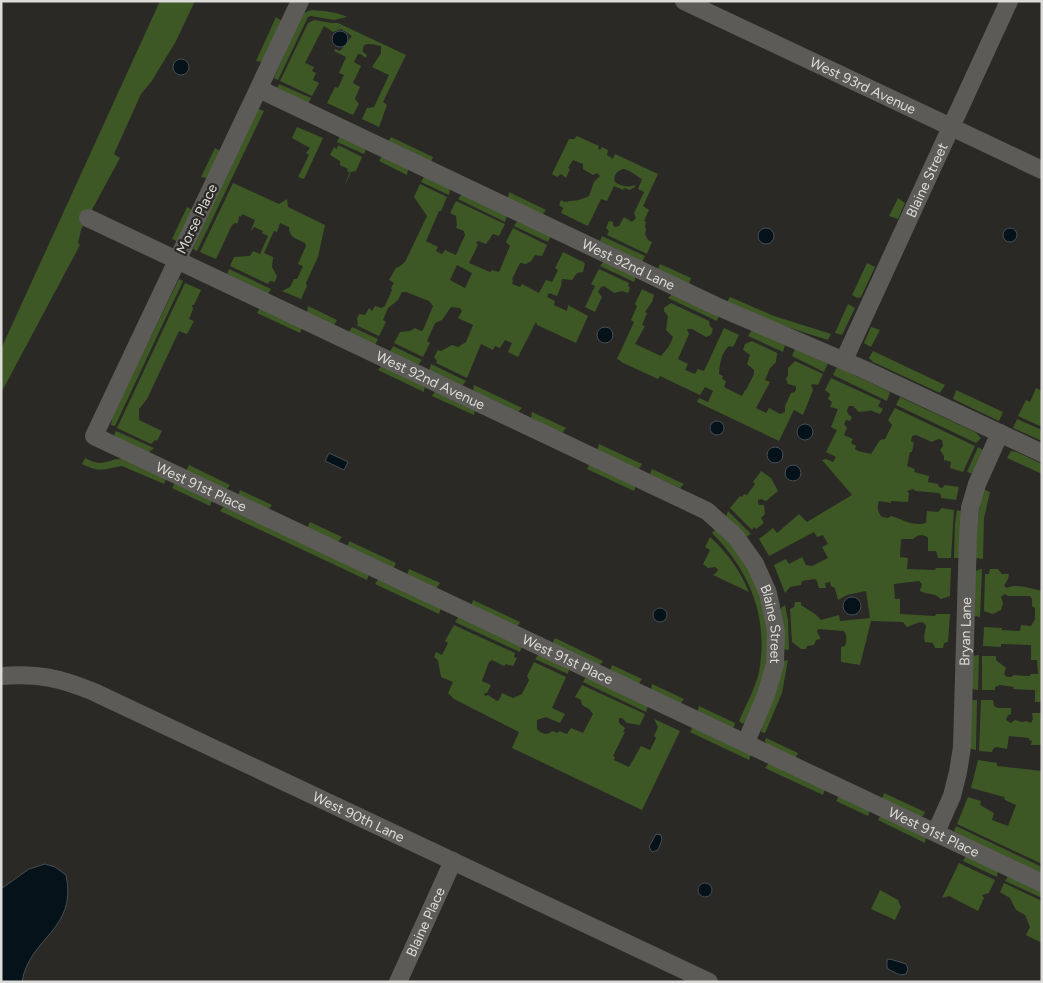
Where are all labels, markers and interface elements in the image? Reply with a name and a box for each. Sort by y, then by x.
street label: West 93rd Avenue [807,53,919,118]
street label: Blaine Street [902,140,951,220]
street label: Morse Place [173,181,221,257]
street label: West 92nd Lane [579,235,678,294]
street label: West 92nd Avenue [373,347,488,413]
street label: West 91st Place [153,458,250,515]
street label: Blaine Street [757,582,785,664]
street label: Bryan Lane [956,597,975,666]
street label: West 91st Place [520,631,616,688]
street label: West 90th Lane [310,788,407,846]
street label: West 91st Place [886,803,982,861]
street label: Blaine Place [402,884,449,959]

